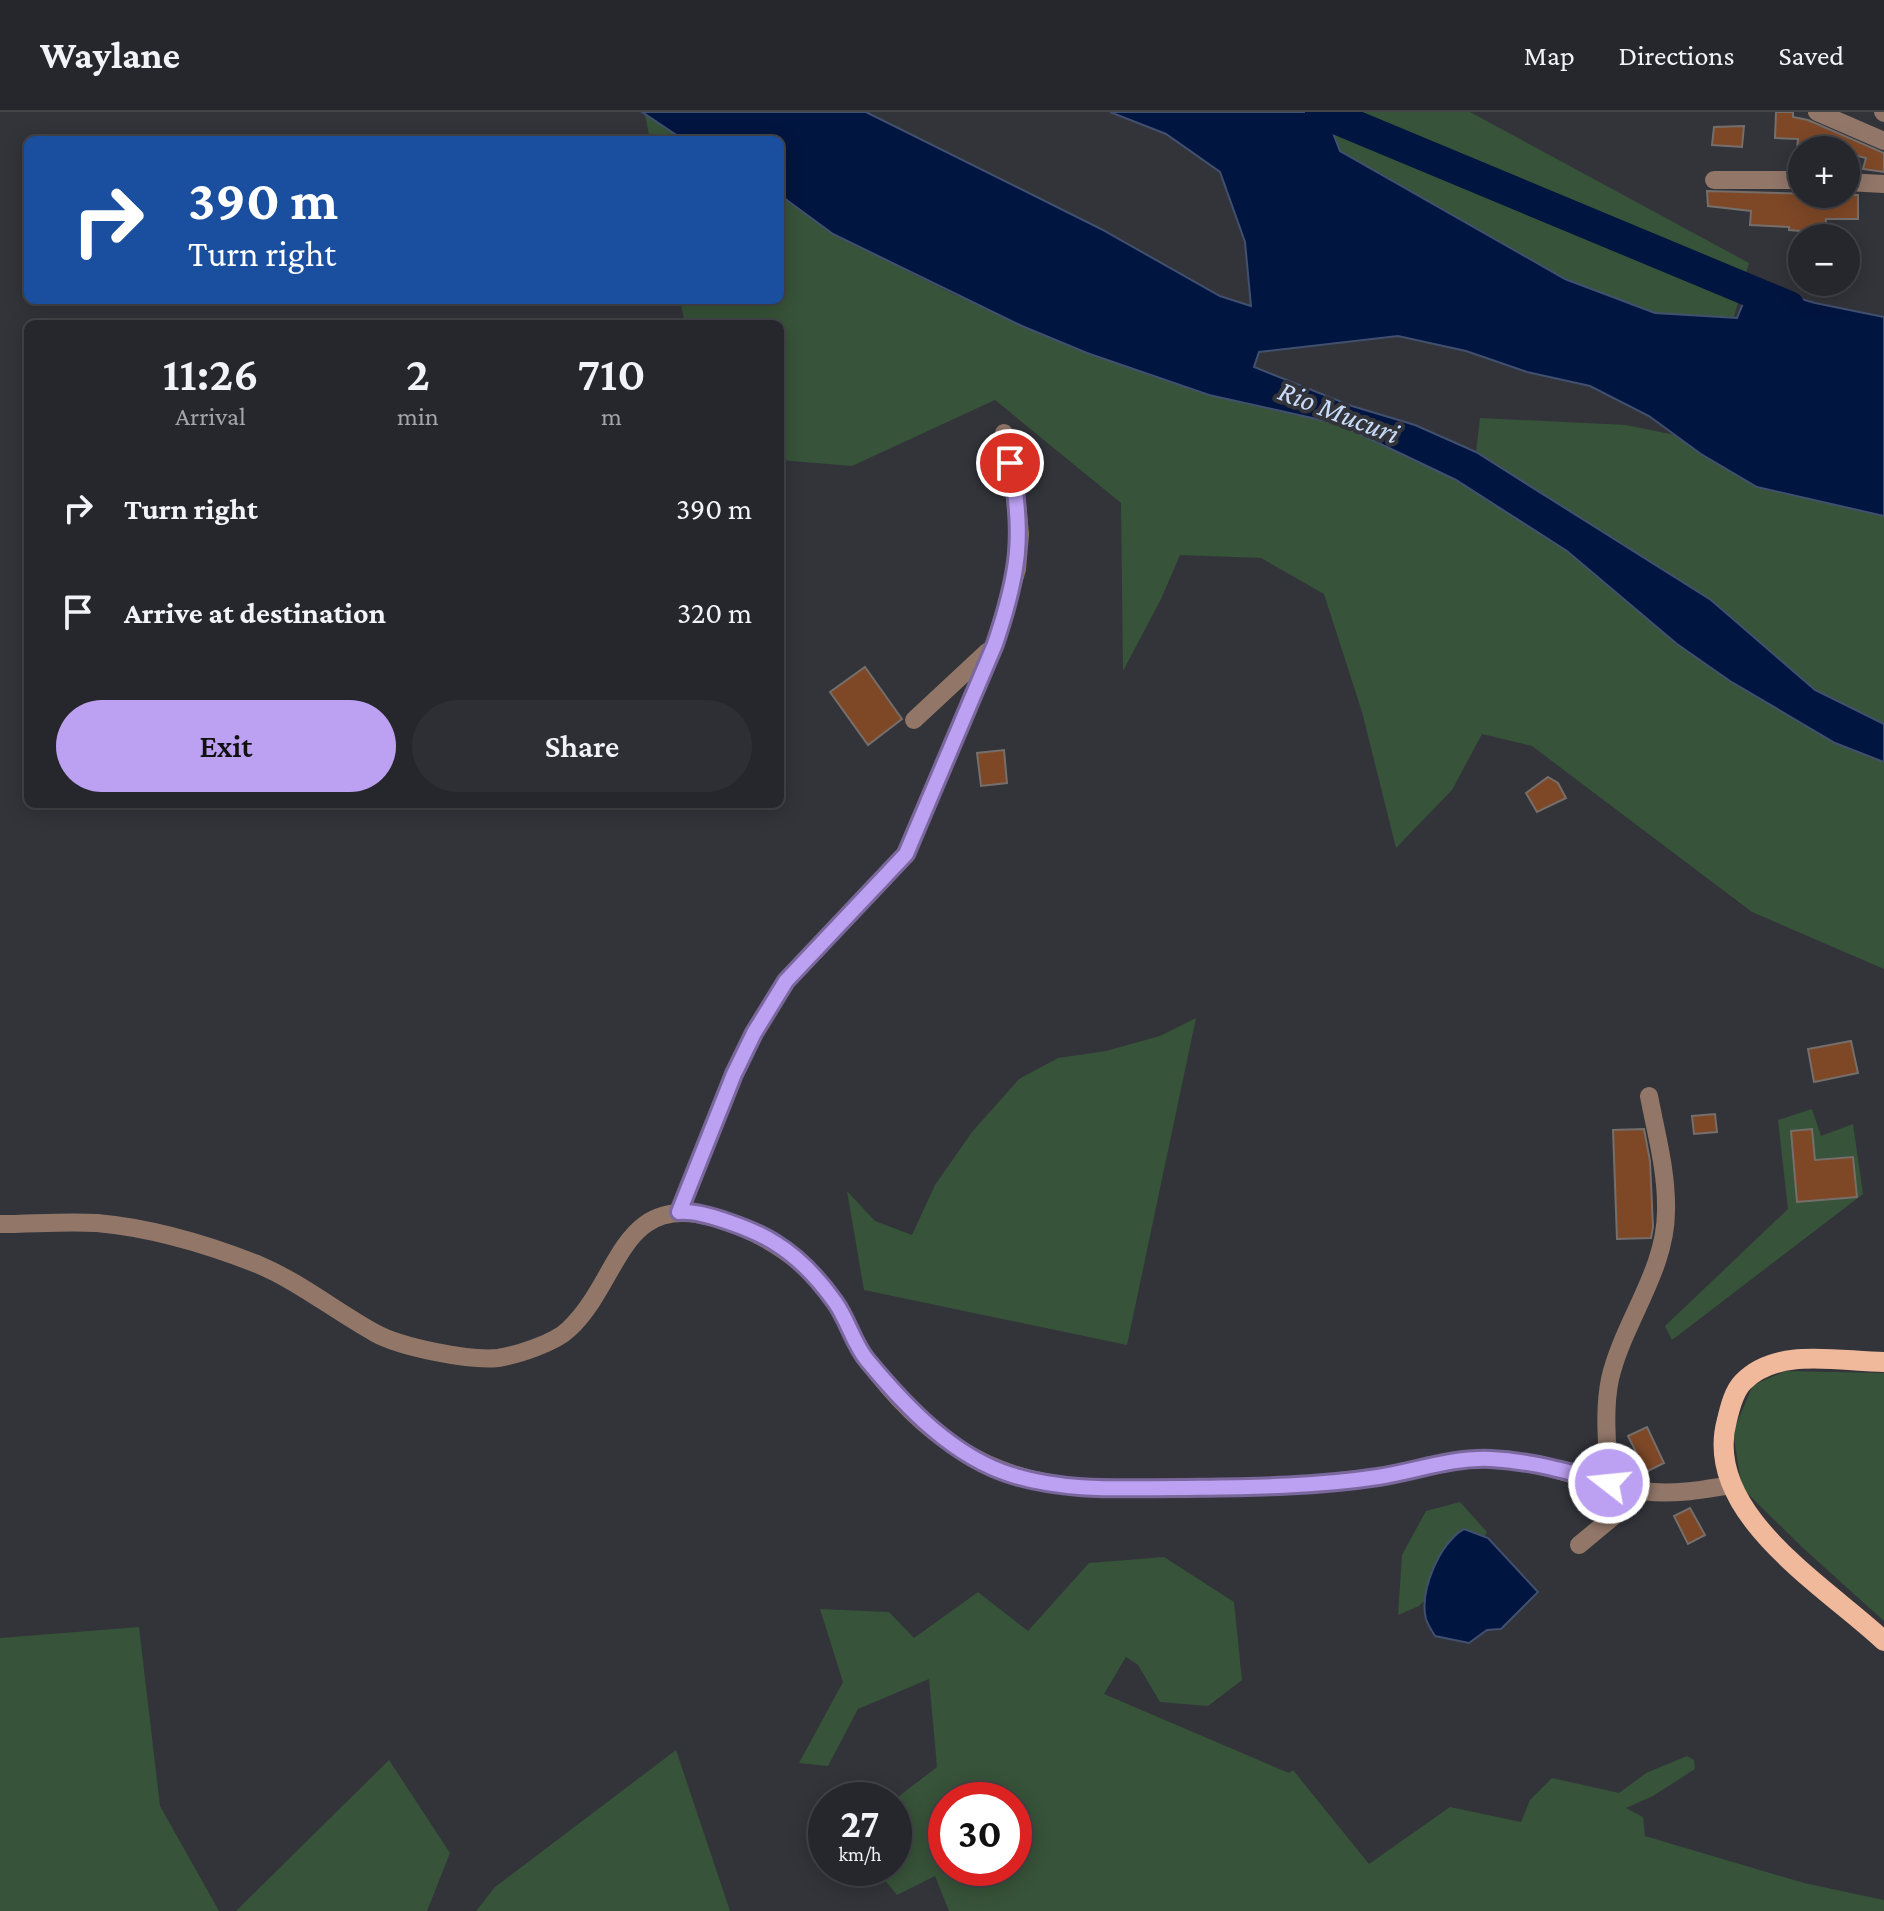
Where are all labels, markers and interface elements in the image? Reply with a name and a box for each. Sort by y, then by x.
text: Waylane [40,34,180,76]
text: Map [1524,40,1575,71]
text: Directions [1619,40,1734,71]
text: Saved [1778,40,1844,71]
map controls [1788,136,1860,296]
button: + [1788,136,1860,208]
icon: right [56,168,160,272]
text: 390 m [188,169,338,231]
button: − [1788,224,1860,296]
text: Turn right [188,234,336,274]
text: 11:26 [162,347,259,400]
text: 2 [406,347,430,400]
text: 710 [577,347,646,400]
water label: Rio Mucuri [1274,373,1405,450]
text: Arrival [175,402,246,431]
text: min [397,402,439,431]
text: m [601,402,622,431]
pin [976,429,1044,497]
icon: arrive [988,441,1032,485]
icon: right [56,486,100,530]
text: Turn right [124,492,258,525]
text: 390 m [676,492,752,525]
icon: arrive [56,590,100,634]
text: Arrive at destination [124,596,386,629]
text: 320 m [677,596,752,629]
button: Exit [56,700,396,792]
button: Share [412,700,752,792]
position arrow [1567,1441,1651,1525]
speed limit sign: 30 [928,1782,1032,1886]
text: 27 [841,1801,879,1846]
text: km/h [838,1843,882,1865]

